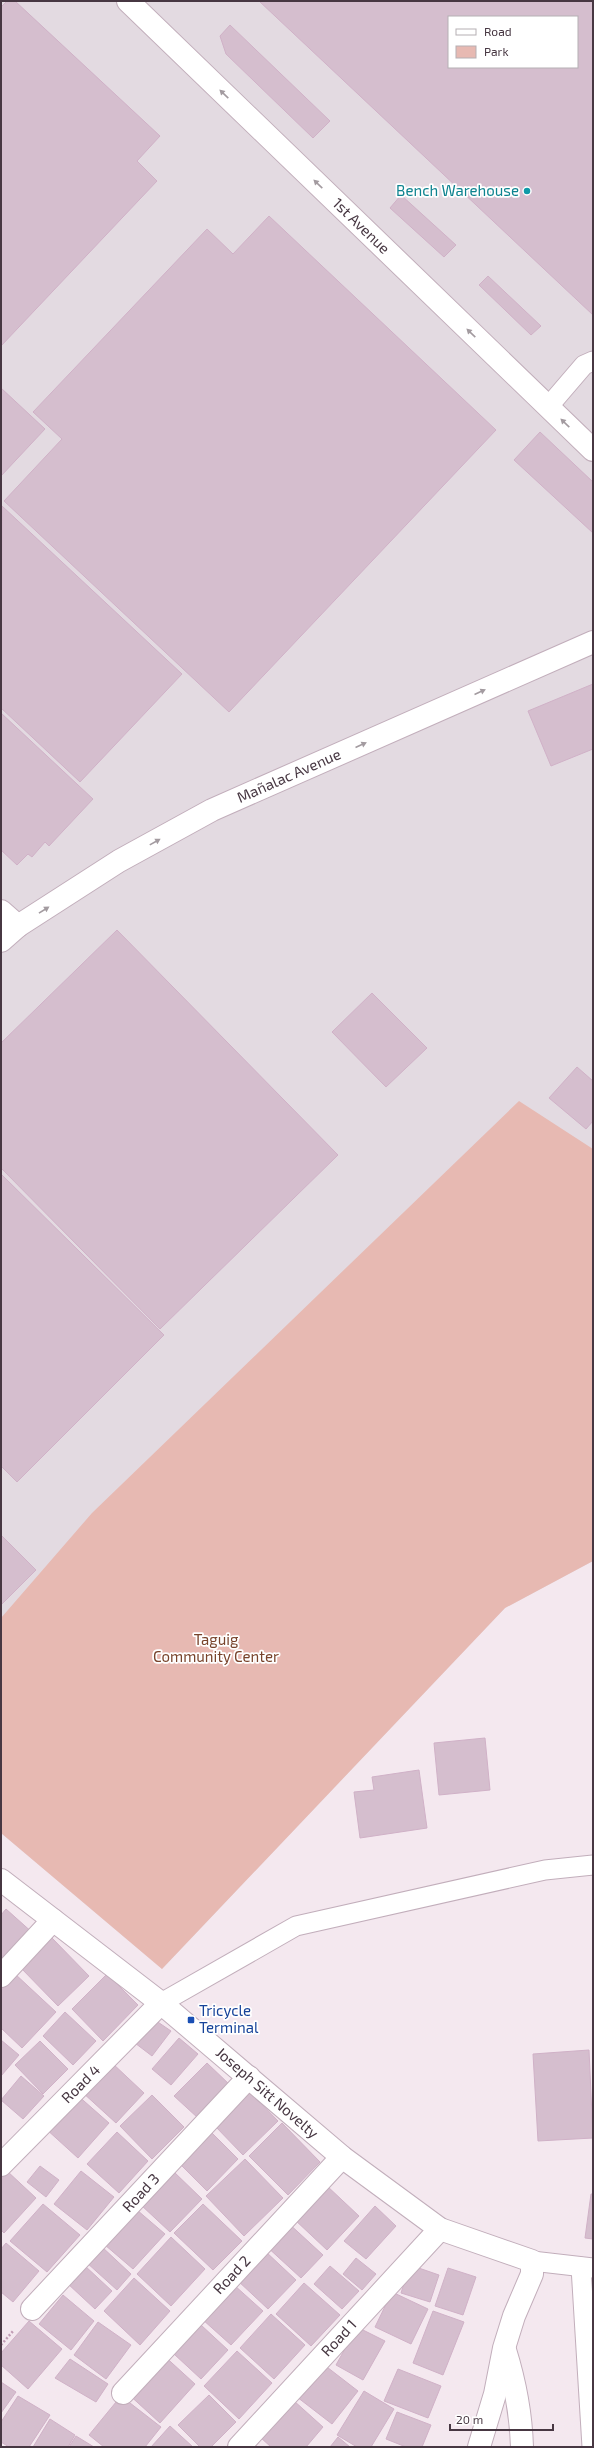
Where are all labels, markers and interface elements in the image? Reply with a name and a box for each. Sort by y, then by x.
legend [448,16,578,68]
text: Road [484,24,512,38]
text: Park [484,44,509,58]
one-way arrow [219,89,229,99]
one-way arrow [313,179,323,189]
place label: Bench Warehouse [396,181,519,199]
marker: Bench Warehouse [522,186,532,196]
street label: 1st Avenue [329,194,394,257]
one-way arrow [467,329,476,338]
one-way arrow [560,418,570,428]
one-way arrow [474,689,486,695]
one-way arrow [355,741,367,747]
street label: Mañalac Avenue [234,744,343,806]
one-way arrow [149,838,160,845]
one-way arrow [38,906,49,913]
park label: Taguig Community Center [153,1630,279,1665]
place label: Tricycle Terminal [199,2001,259,2036]
marker: Tricycle Terminal [186,2015,196,2025]
street label: Joseph Sitt Novelty [213,2043,323,2142]
street label: Road 4 [57,2060,103,2106]
street label: Road 3 [118,2169,163,2215]
street label: Road 2 [209,2251,254,2297]
street label: Road 1 [317,2315,360,2360]
scale bar [450,2406,553,2432]
text: 20 m [456,2412,483,2426]

